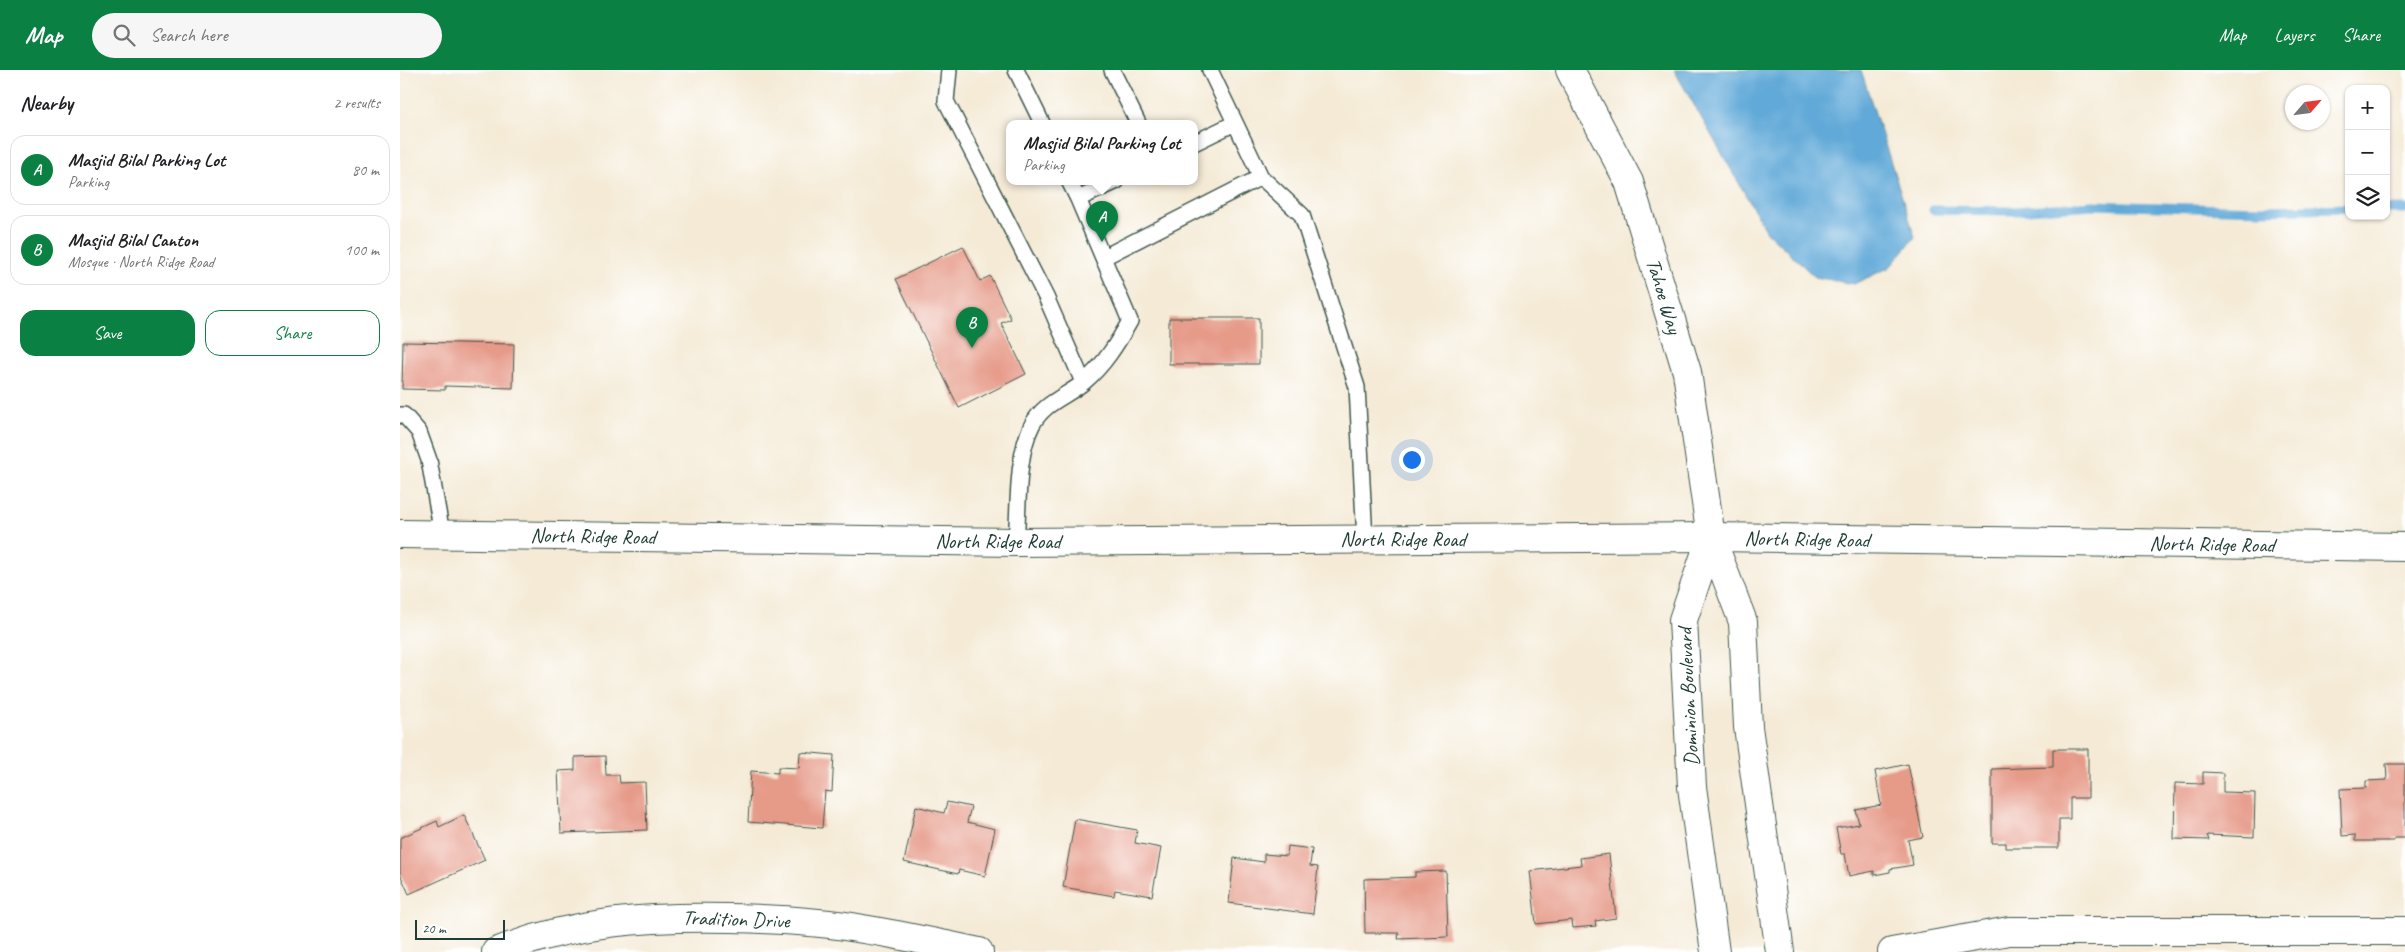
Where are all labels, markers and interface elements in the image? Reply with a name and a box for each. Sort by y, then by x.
search box [92,13,442,58]
text: Map [25,20,62,50]
icon: search [110,21,138,49]
text: Search here [150,23,228,47]
text: Map [2219,24,2247,46]
text: Layers [2275,24,2314,46]
text: Share [2342,24,2380,46]
north arrow [2285,85,2330,130]
map controls [2345,85,2390,220]
button: + [2345,85,2390,130]
text: Nearby [20,90,73,116]
text: 2 results [333,93,380,113]
popup [1006,120,1198,185]
button: − [2345,130,2390,175]
text: Masjid Bilal Parking Lot [1023,131,1181,155]
text: Masjid Bilal Parking Lot [68,148,225,172]
text: Parking [1023,155,1065,175]
text: A [33,160,41,180]
text: 80 m [352,160,379,180]
text: Parking [68,172,109,192]
button: layers [2345,175,2390,220]
pin: A [1086,201,1118,242]
text: Masjid Bilal Canton [68,228,198,252]
text: B [33,240,41,260]
text: 100 m [345,240,379,260]
text: Mosque · North Ridge Road [68,252,214,272]
street label: Tahoe Way [1640,255,1688,339]
pin: B [956,307,988,348]
button: Save [20,310,195,356]
button: Share [205,310,380,356]
your location [1399,447,1425,473]
street label: North Ridge Road [530,522,659,550]
street label: North Ridge Road [1744,525,1873,553]
street label: North Ridge Road [1340,526,1468,552]
street label: North Ridge Road [935,528,1063,554]
street label: North Ridge Road [2149,530,2278,558]
street label: Dominion Boulevard [1671,623,1705,767]
street label: Tradition Drive [682,904,791,934]
scale bar [415,917,505,940]
text: 20 m [422,920,446,937]

